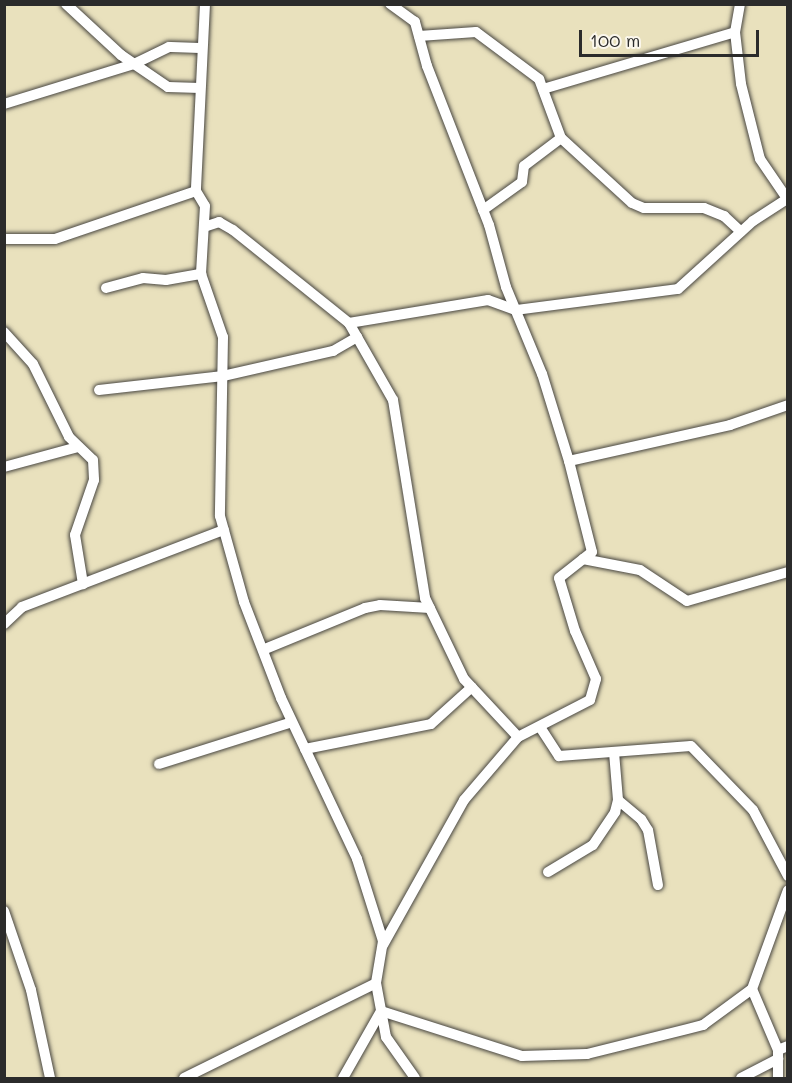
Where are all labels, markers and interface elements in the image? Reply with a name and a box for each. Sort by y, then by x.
scale bar [582,18,762,56]
text: 100 m [590,28,640,52]

